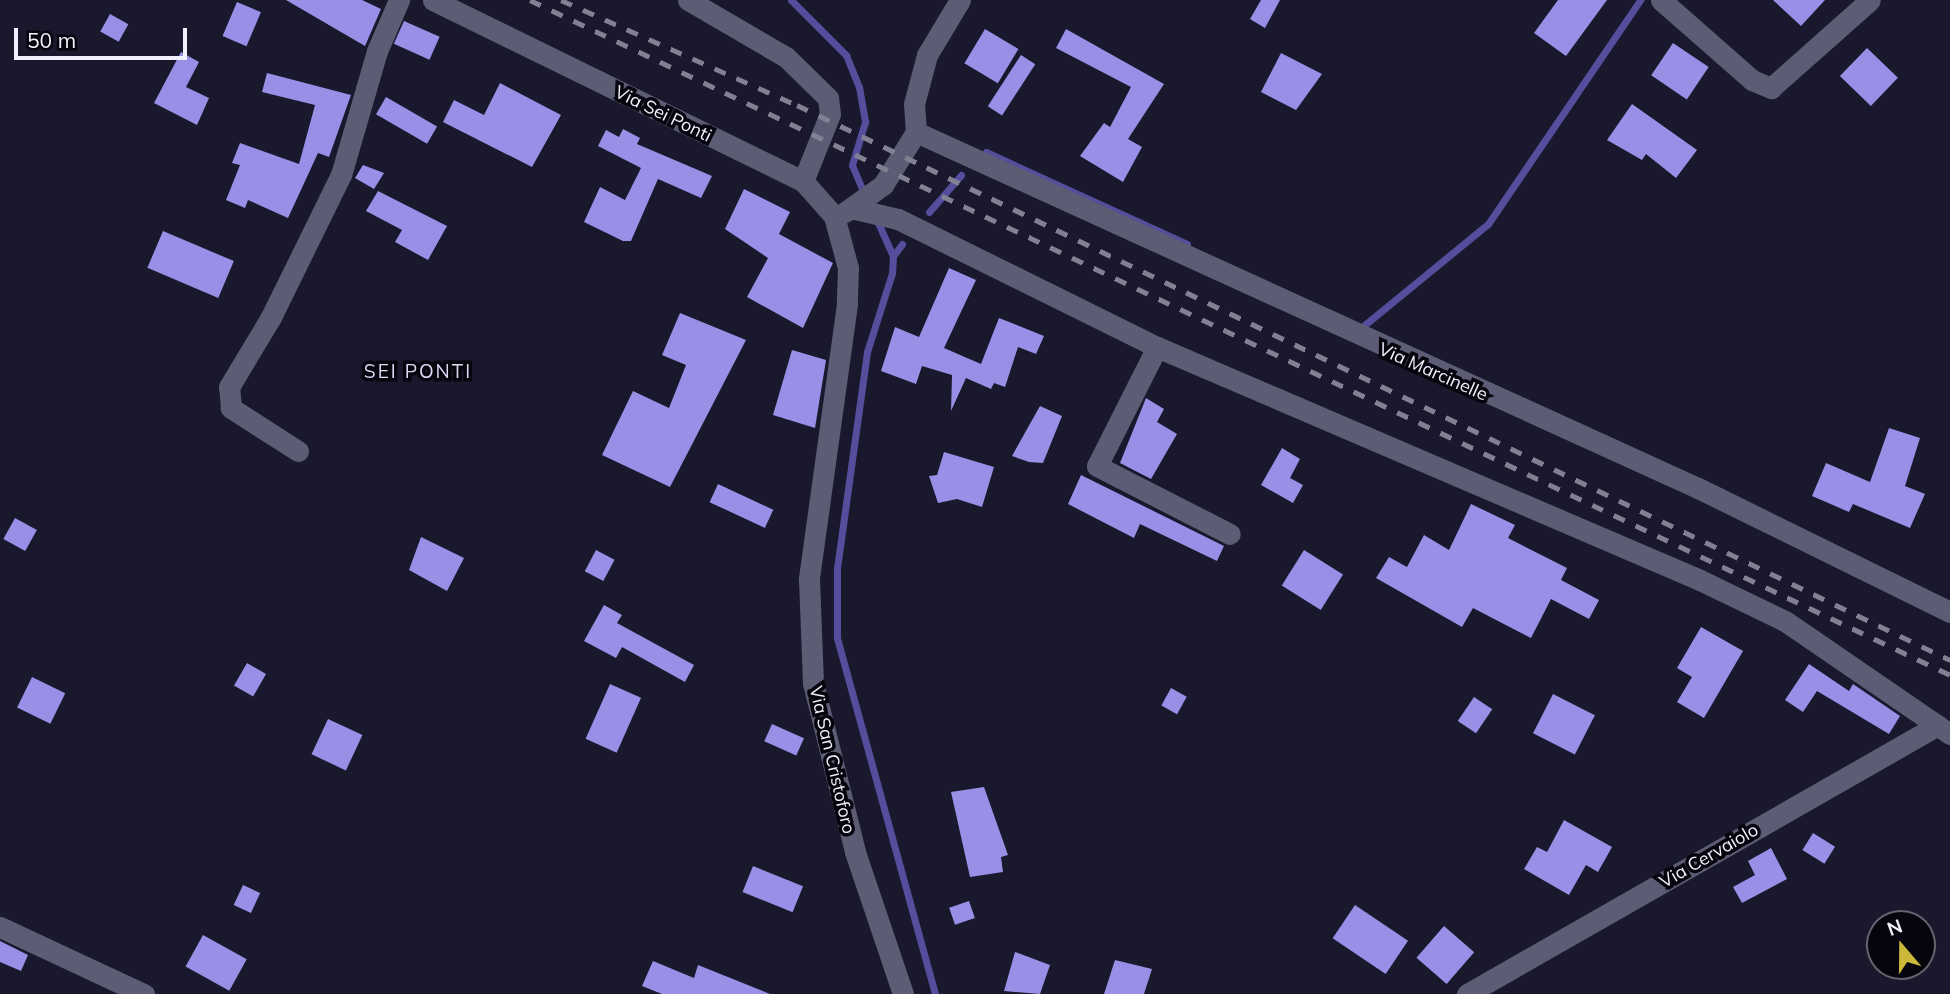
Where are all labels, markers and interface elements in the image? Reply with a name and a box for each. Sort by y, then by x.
scale bar [18,14,191,58]
text: 50 m [27,27,76,53]
street label: Via Sei Ponti [611,81,715,147]
street label: Via Marcinelle [1375,338,1491,406]
district label: SEI PONTI [365,361,471,383]
street label: Via San Cristoforo [805,684,859,836]
street label: Via Cervaiolo [1656,819,1762,893]
north arrow [1866,910,1936,980]
text: N [1884,913,1905,941]

